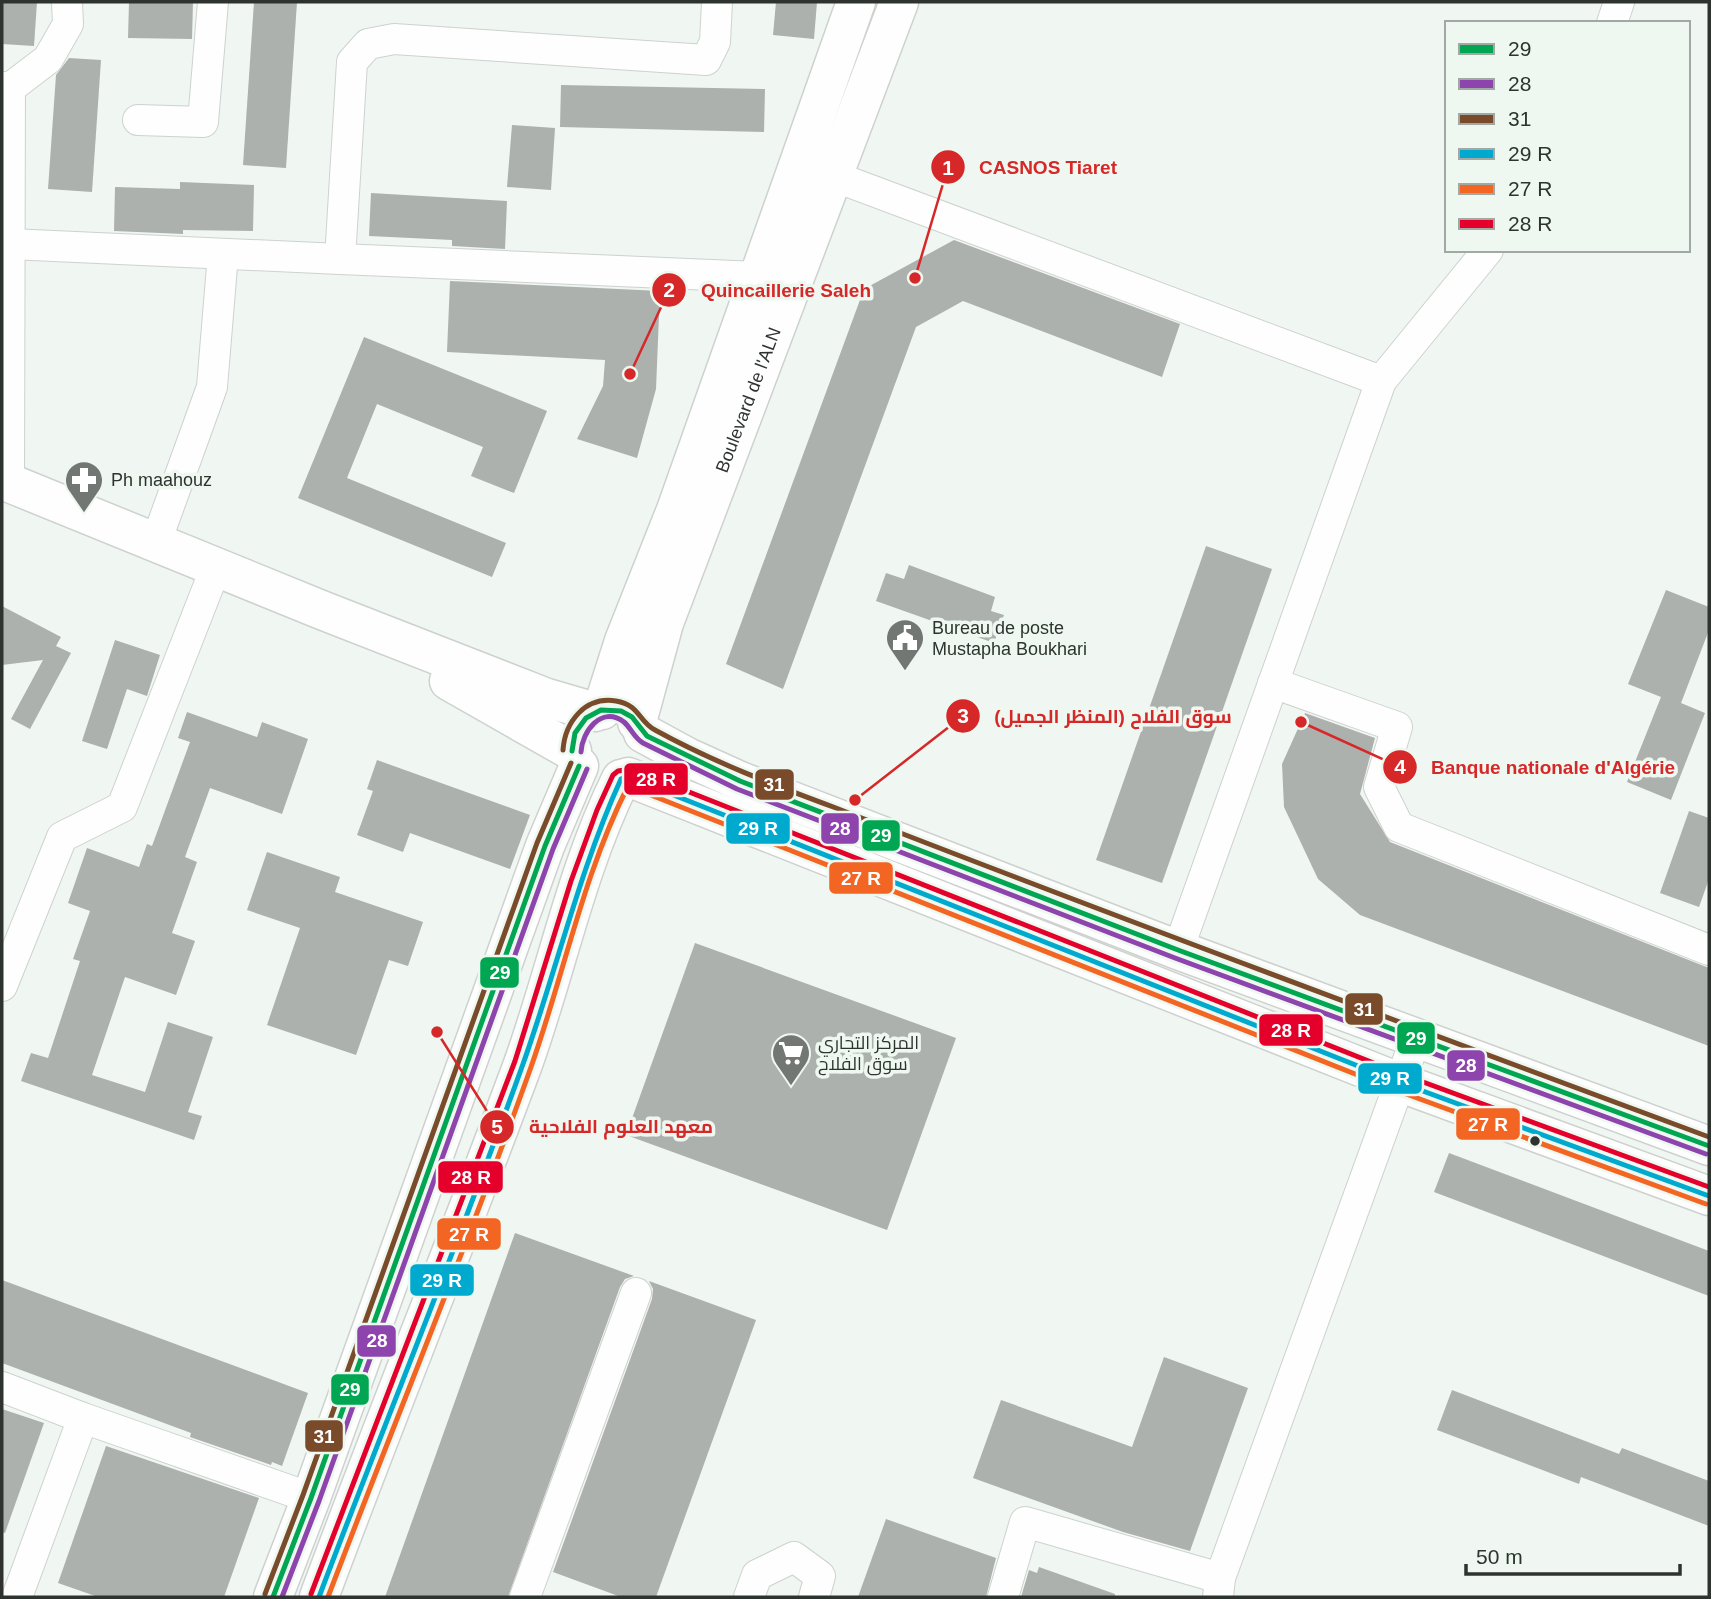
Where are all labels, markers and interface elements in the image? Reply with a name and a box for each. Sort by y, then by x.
legend [1445,21,1690,252]
text: 29 [1508,37,1531,60]
text: 28 [1508,72,1531,95]
text: 31 [1508,107,1531,130]
text: 29 R [1508,142,1552,165]
callout: CASNOS Tiaret [930,147,1131,187]
text: 1 [942,156,954,179]
text: CASNOS Tiaret [979,157,1118,178]
text: 27 R [1508,177,1552,200]
text: 28 R [1508,212,1552,235]
callout: Quincaillerie Saleh [652,270,885,310]
text: 2 [663,278,675,301]
text: Quincaillerie Saleh [701,280,871,301]
street label: Boulevard de l'ALN [712,325,785,475]
pharmacy icon: Ph maahouz [63,459,105,514]
place label: Ph maahouz [111,470,212,490]
public building icon: Bureau de poste Mustapha Boukhari [884,617,926,672]
place label: Bureau de poste Mustapha Boukhari [932,618,1087,659]
callout: سوق الفلاح (المنظر الجميل) [945,696,1246,736]
text: 3 [957,704,969,727]
text: سوق الفلاح (المنظر الجميل) [994,706,1232,730]
callout: Banque nationale d'Algérie [1382,747,1689,787]
text: 4 [1394,755,1406,778]
text: Banque nationale d'Algérie [1431,757,1675,778]
line badge: 28 R [623,762,689,796]
line badge: 31 [754,768,795,801]
text: 28 R [636,769,676,790]
text: 31 [763,774,785,795]
line badge: 29 R [725,812,791,845]
line badge: 28 [820,812,860,845]
text: 29 R [738,818,778,839]
text: 28 [829,818,851,839]
line badge: 29 [861,819,901,852]
text: 29 [870,825,892,846]
line badge: 27 R [828,861,894,895]
text: 27 R [841,868,881,889]
line badge: 29 [479,956,520,989]
text: 29 [489,962,511,983]
line badge: 31 [1344,992,1384,1026]
text: 31 [1353,999,1375,1020]
line badge: 28 R [1258,1013,1324,1047]
text: 28 R [1271,1020,1311,1041]
line badge: 29 [1396,1021,1436,1055]
text: 29 [1405,1028,1427,1049]
supermarket icon: المركز التجاري سوق الفلاح [770,1032,812,1087]
place label: المركز التجاري سوق الفلاح [818,1033,919,1076]
line badge: 28 [1446,1049,1486,1082]
text: 28 [1455,1055,1477,1076]
line badge: 29 R [1357,1062,1423,1095]
text: 29 R [1370,1068,1410,1089]
callout: معهد العلوم الفلاحية [480,1107,727,1147]
line badge: 27 R [1455,1107,1521,1141]
text: 27 R [1468,1114,1508,1135]
text: 5 [491,1115,503,1138]
text: معهد العلوم الفلاحية [529,1116,713,1140]
unlabelled marker [1528,1134,1542,1148]
line badge: 28 R [437,1160,504,1194]
text: 28 R [451,1167,491,1188]
line badge: 27 R [436,1217,502,1251]
text: 27 R [449,1224,489,1245]
line badge: 29 R [409,1263,475,1297]
text: 29 R [422,1270,462,1291]
line badge: 28 [356,1324,397,1358]
text: 28 [366,1330,388,1351]
line badge: 29 [330,1373,370,1406]
text: 29 [339,1379,361,1400]
line badge: 31 [304,1419,344,1453]
text: 31 [313,1426,335,1447]
scale bar [1466,1532,1680,1576]
text: 50 m [1476,1545,1523,1568]

